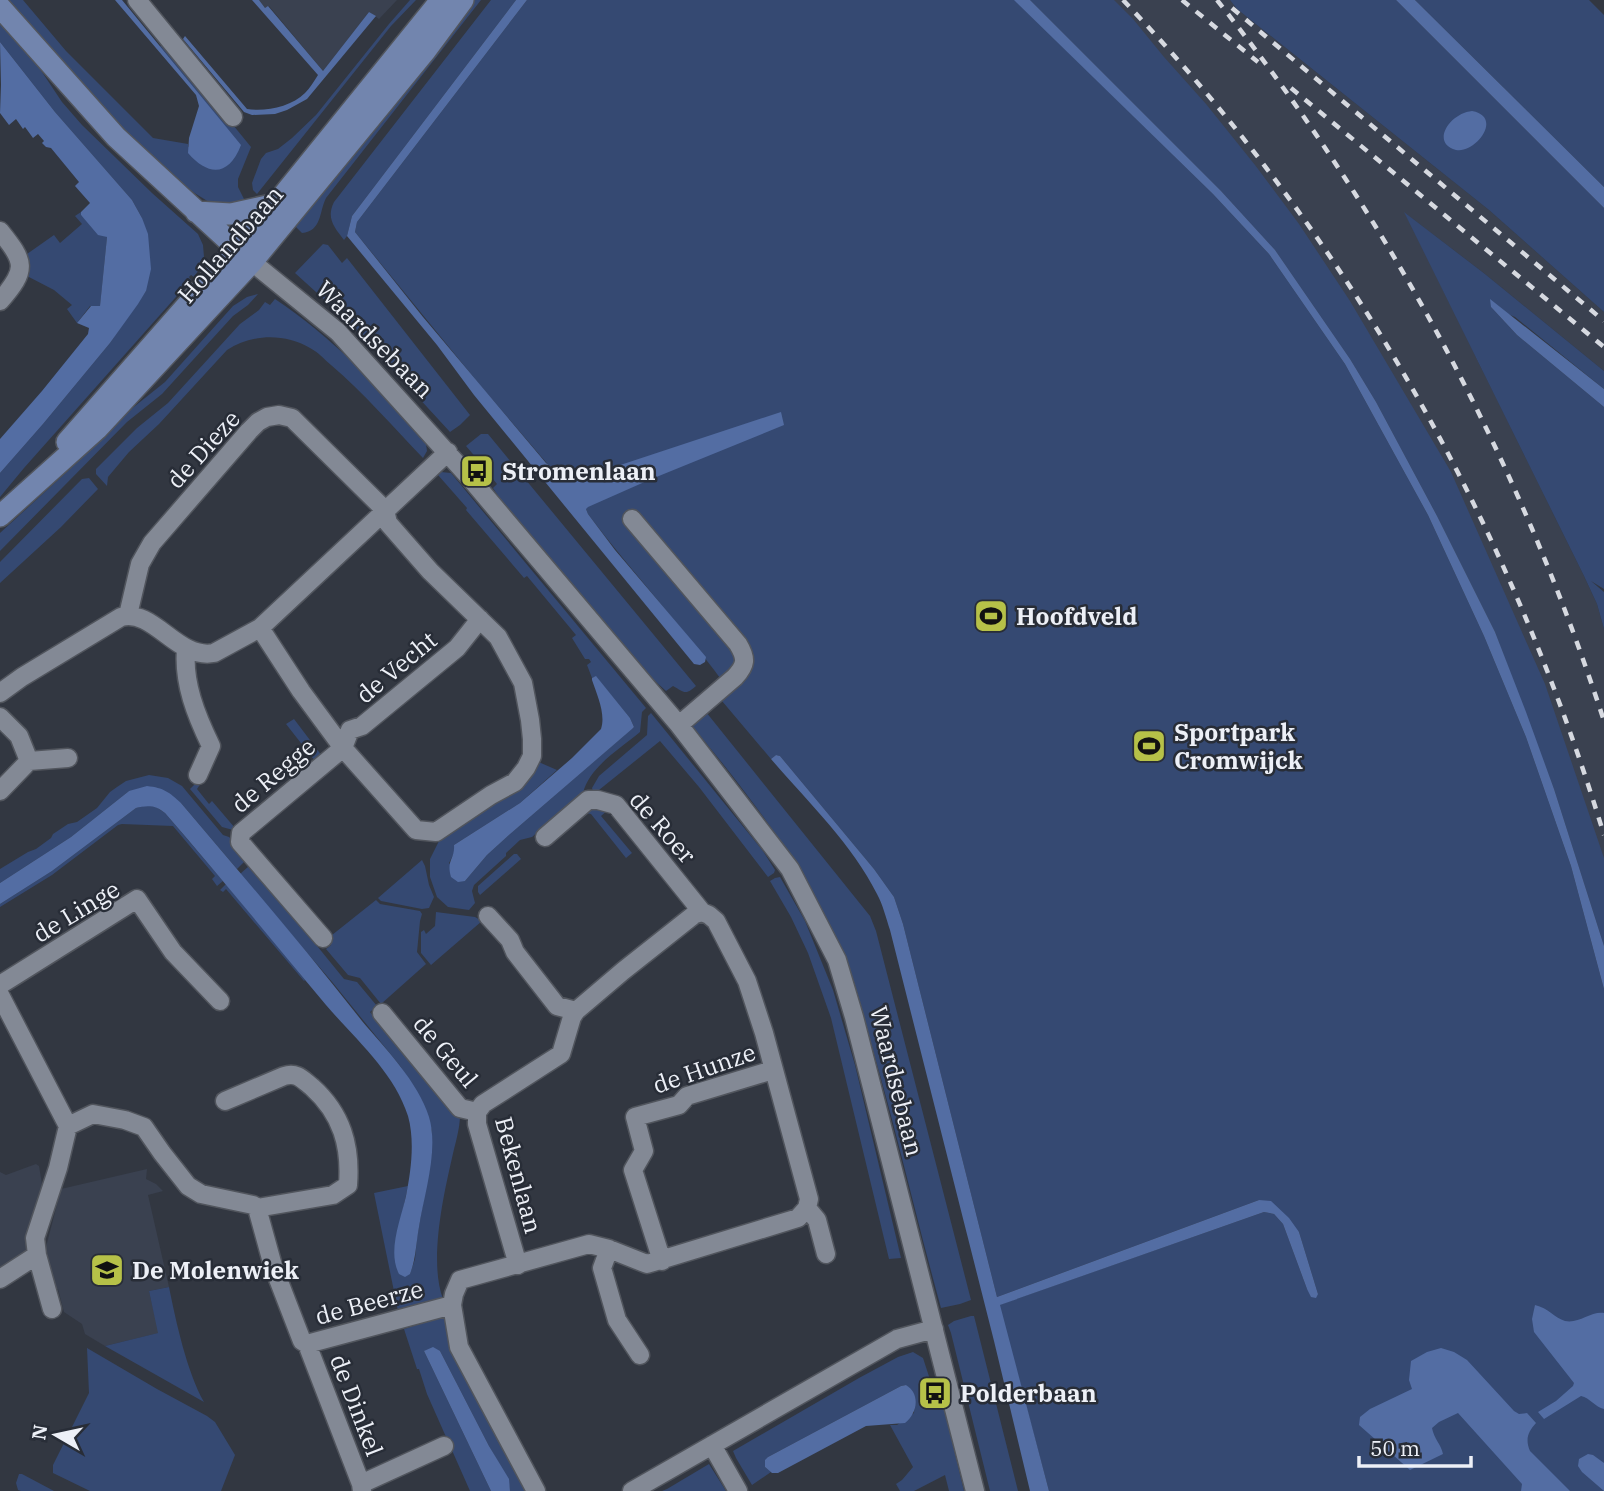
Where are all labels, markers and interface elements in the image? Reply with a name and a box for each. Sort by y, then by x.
street label: Hollandbaan [170,178,290,310]
street label: Waardsebaan [309,273,441,405]
street label: de Dieze [159,403,247,495]
bus stop icon: Stromenlaan [458,452,496,490]
place label: Stromenlaan [502,455,656,487]
sports icon: Hoofdveld [972,597,1010,635]
place label: Hoofdveld [1016,600,1137,632]
street label: de Vecht [349,624,443,710]
place label: Sportpark Cromwijck [1174,716,1303,776]
sports icon: Sportpark Cromwijck [1130,727,1168,765]
street label: de Regge [224,730,322,820]
street label: de Roer [623,784,704,870]
street label: de Linge [27,873,125,949]
street label: Waardsebaan [863,1002,931,1160]
street label: de Geul [406,1008,486,1094]
street label: de Hunze [648,1035,760,1101]
street label: Bekenlaan [488,1113,550,1237]
school or university icon: De Molenwiek [88,1251,126,1289]
place label: De Molenwiek [132,1254,299,1286]
street label: de Beerze [312,1272,426,1332]
street label: de Dinkel [323,1350,391,1460]
bus stop icon: Polderbaan [916,1374,954,1412]
place label: Polderbaan [960,1377,1097,1409]
north arrow [21,1400,91,1470]
text: N [26,1423,52,1442]
scale bar [1359,1424,1471,1468]
text: 50 m [1370,1434,1420,1462]

